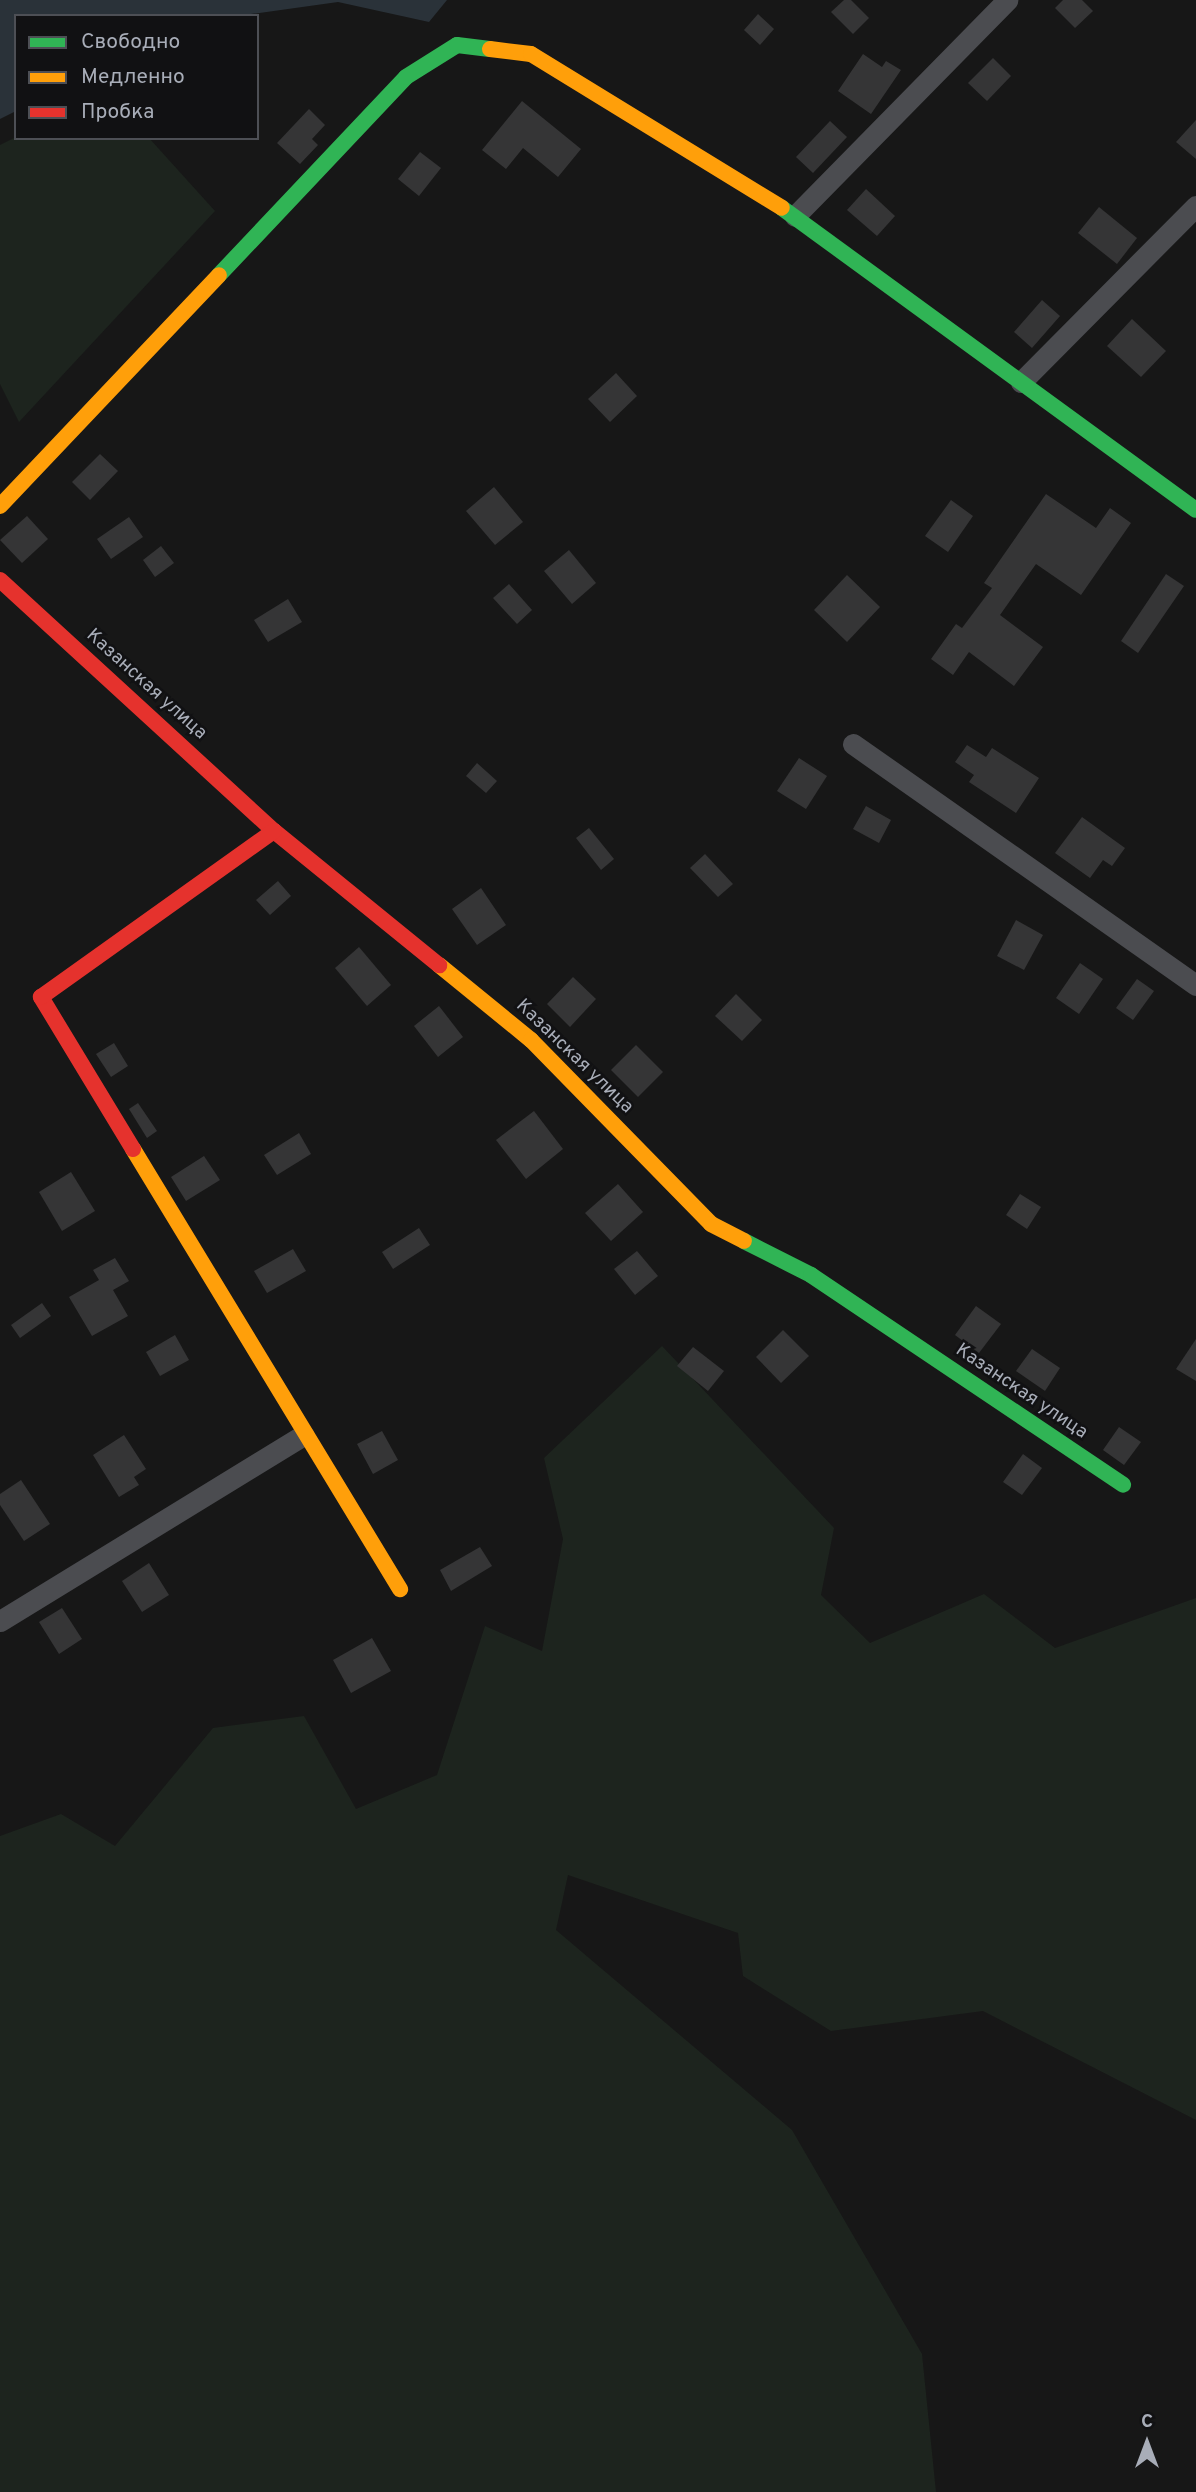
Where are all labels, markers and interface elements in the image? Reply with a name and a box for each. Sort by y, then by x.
legend [14,14,259,140]
text: Свободно [81,29,180,56]
text: Медленно [81,64,185,91]
text: Пробка [81,99,154,126]
street label: Казанская улица [81,625,211,745]
street label: Казанская улица [511,995,637,1119]
street label: Казанская улица [951,1339,1091,1445]
north arrow [1112,2408,1182,2478]
text: С [1141,2410,1153,2434]

